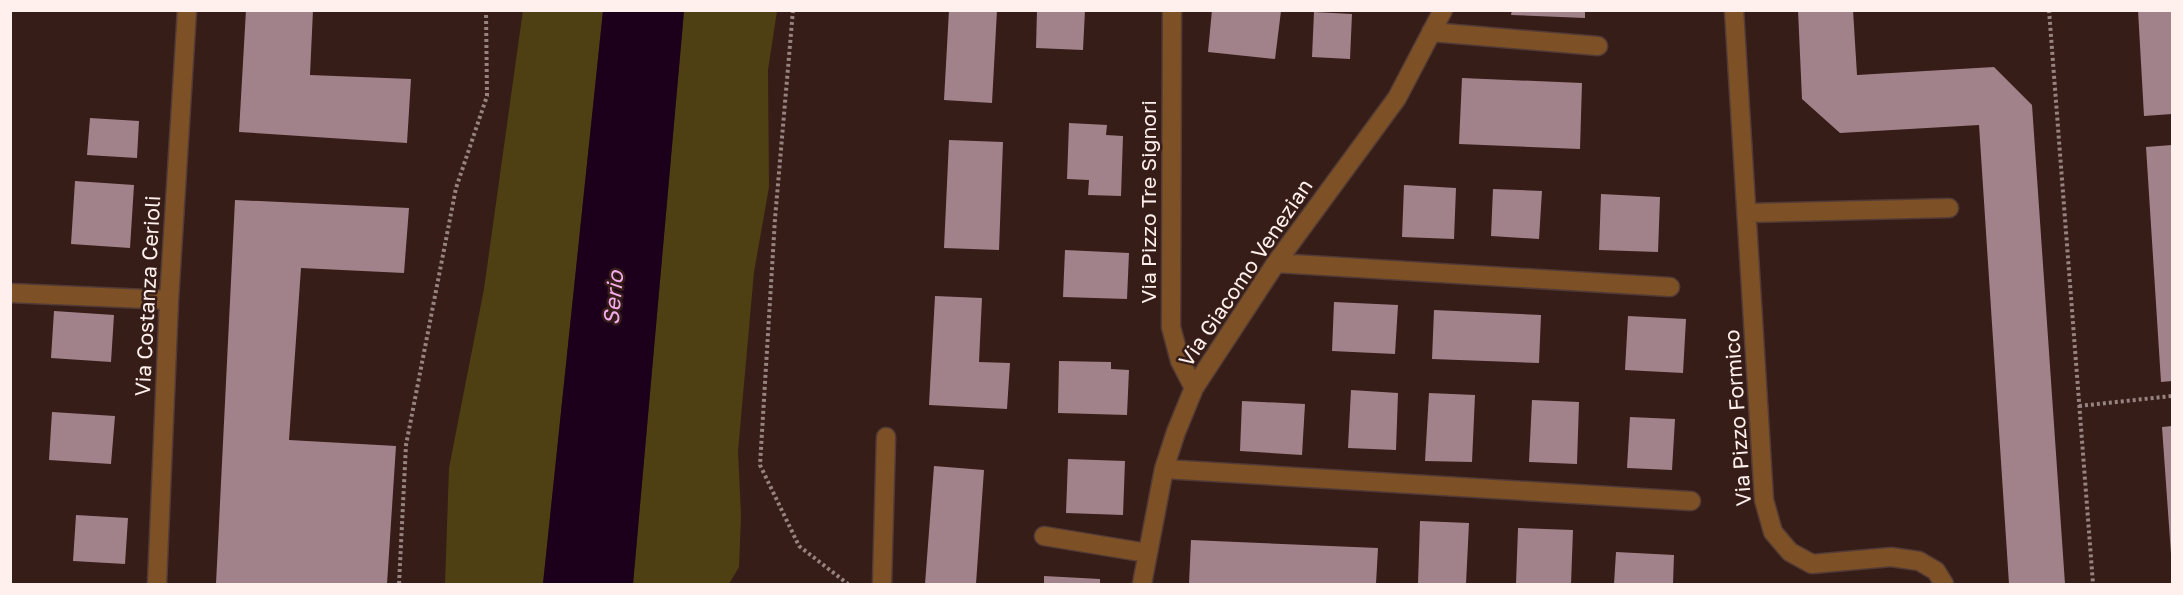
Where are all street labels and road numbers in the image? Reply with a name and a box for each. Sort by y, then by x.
street label: Via Pizzo Tre Signori [1135,100,1161,304]
street label: Via Giacomo Venezian [1173,174,1318,371]
street label: Via Costanza Cerioli [129,195,165,397]
street label: Via Pizzo Formico [1718,329,1756,507]

